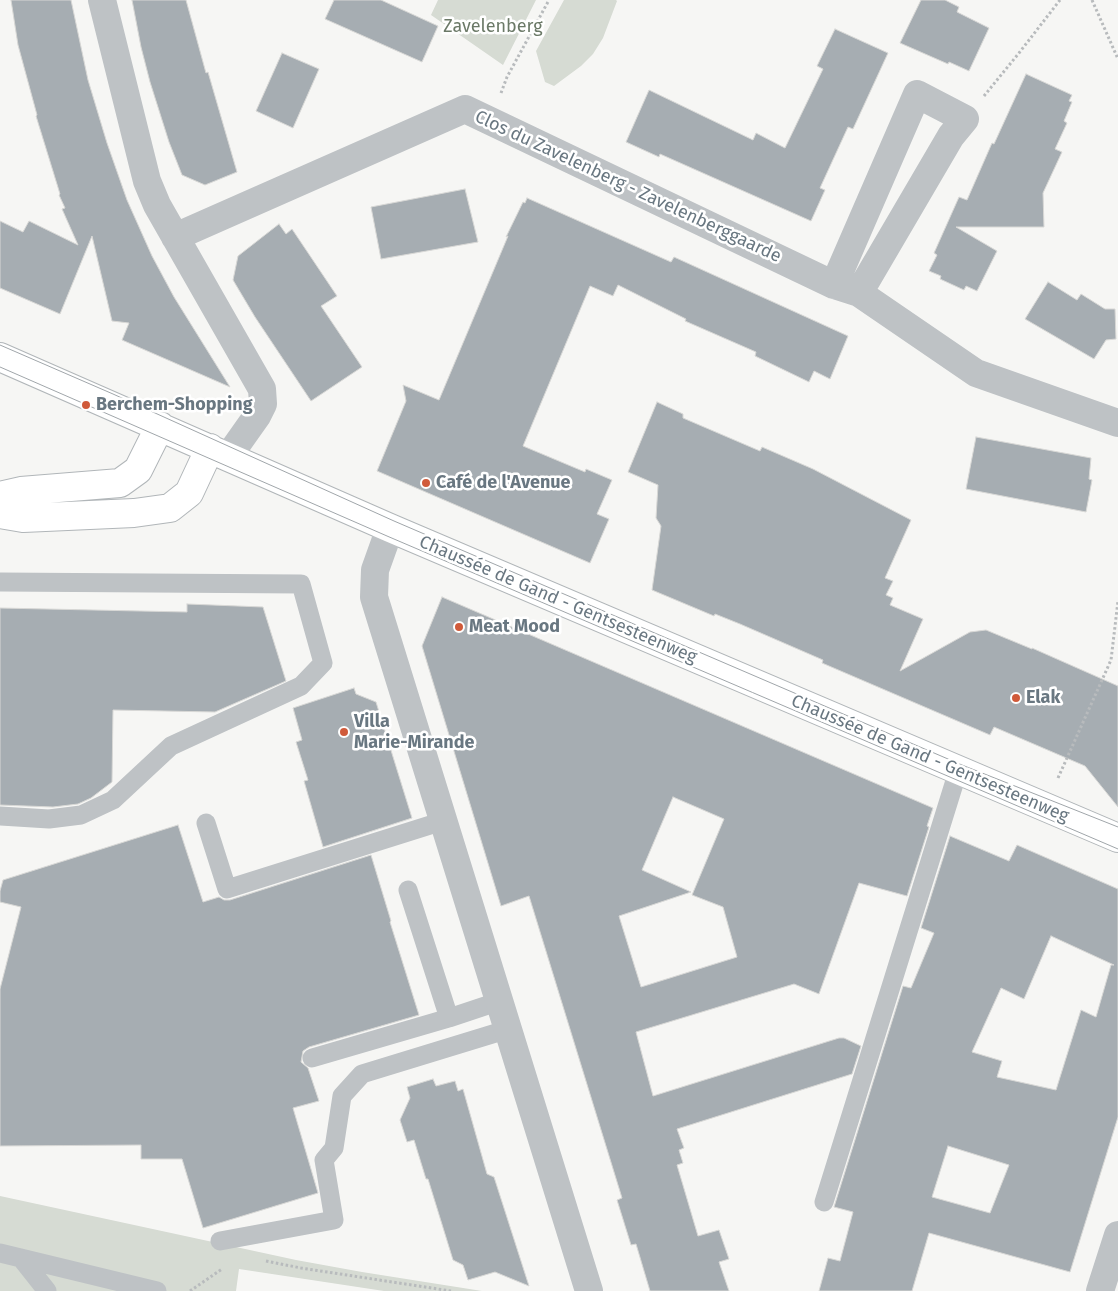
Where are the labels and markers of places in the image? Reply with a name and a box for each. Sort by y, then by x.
place label: Berchem-Shopping [96,394,253,416]
marker: Berchem-Shopping [80,399,92,411]
place label: Café de l'Avenue [436,472,571,494]
marker: Café de l'Avenue [420,477,432,489]
place label: Meat Mood [469,616,560,638]
marker: Meat Mood [453,621,465,633]
place label: Elak [1026,687,1060,709]
marker: Elak [1010,692,1022,704]
place label: Villa Marie-Mirande [354,711,474,754]
marker: Villa Marie-Mirande [338,726,350,738]

